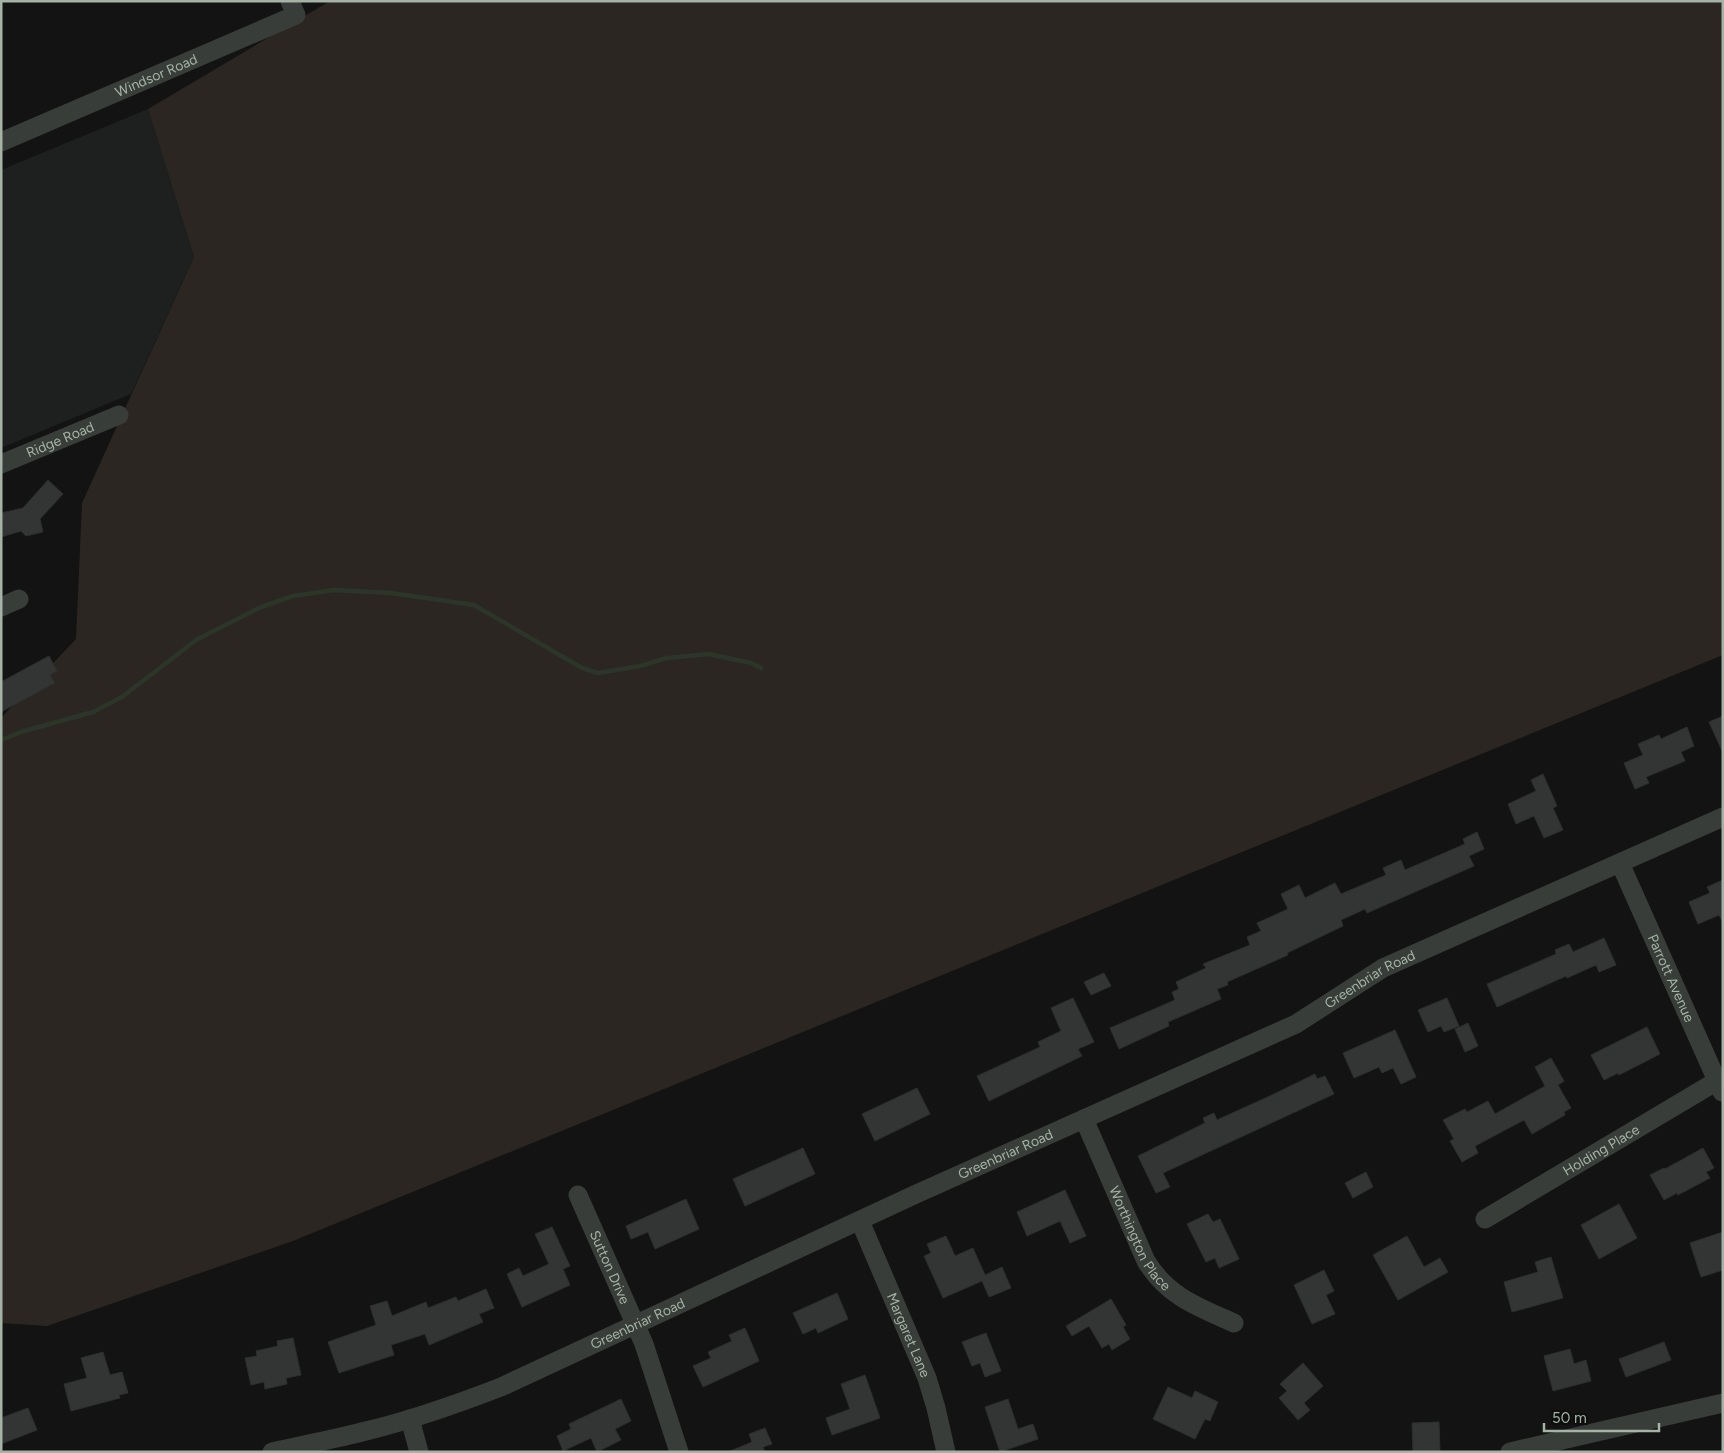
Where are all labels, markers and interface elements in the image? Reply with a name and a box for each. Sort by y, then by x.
street label: Windsor Road [113,50,200,100]
street label: Ridge Road [24,418,97,461]
street label: Parrott Avenue [1644,932,1698,1025]
street label: Greenbriar Road [1321,946,1418,1012]
street label: Holding Place [1560,1120,1643,1179]
street label: Greenbriar Road [955,1125,1056,1183]
street label: Worthington Place [1106,1183,1175,1294]
street label: Sutton Drive [586,1228,634,1307]
street label: Margaret Lane [883,1290,934,1380]
street label: Greenbriar Road [588,1294,688,1353]
scale bar [1544,1400,1659,1432]
text: 50 m [1552,1409,1587,1427]

